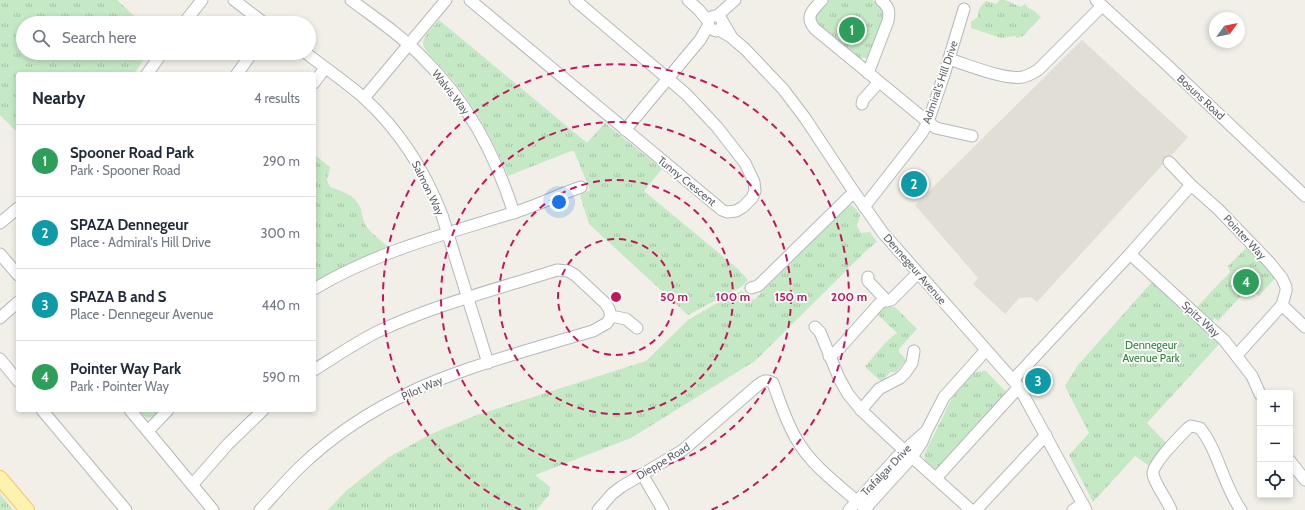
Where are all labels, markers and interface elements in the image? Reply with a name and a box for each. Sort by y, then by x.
north arrow [1209,12,1245,48]
pin: 1 [839,15,865,45]
search box [16,16,316,60]
icon: search [30,27,52,49]
text: Search here [62,29,137,47]
street label: Admiral's Hill Drive [919,38,961,125]
street label: Walvis Way [429,67,473,118]
street label: Bosuns Road [1174,71,1228,123]
text: Nearby [32,88,85,108]
text: 4 results [254,90,300,106]
text: Spooner Road Park [70,144,194,162]
text: 1 [43,153,47,169]
text: 290 m [262,153,300,169]
street label: Tunny Crescent [655,153,719,209]
street label: Salmon Way [409,158,447,218]
text: Park · Spooner Road [70,162,181,178]
pin: 2 [901,169,927,199]
your location [549,192,569,212]
street label: Pointer Way [1221,212,1270,263]
text: SPAZA Dennegeur [70,216,189,234]
text: 2 [42,225,48,241]
text: 300 m [260,225,300,241]
street label: Dennegeur Avenue [880,231,950,308]
text: Place · Admiral's Hill Drive [70,234,211,250]
pin: 4 [1233,267,1259,297]
text: SPAZA B and S [70,288,167,306]
text: 50 m [660,289,688,304]
text: 100 m [716,289,750,304]
text: 150 m [775,289,807,304]
text: 200 m [831,289,867,304]
centre of rings [609,290,623,304]
text: 3 [41,297,49,313]
text: 440 m [262,297,300,313]
street label: Spitz Way [1179,298,1223,340]
text: Place · Dennegeur Avenue [70,306,214,322]
park label: Dennegeur Avenue Park [1122,338,1180,365]
text: Pointer Way Park [70,360,181,378]
pin: 3 [1025,366,1051,396]
text: 4 [41,369,49,385]
text: 590 m [262,369,300,385]
street label: Pilot Way [399,373,445,403]
text: Park · Pointer Way [70,378,169,394]
map controls [1257,390,1293,498]
button: + [1257,390,1293,426]
button: − [1257,426,1293,462]
street label: Dieppe Road [634,440,692,482]
street label: Trafalgar Drive [858,441,914,499]
button: locate [1257,462,1293,498]

